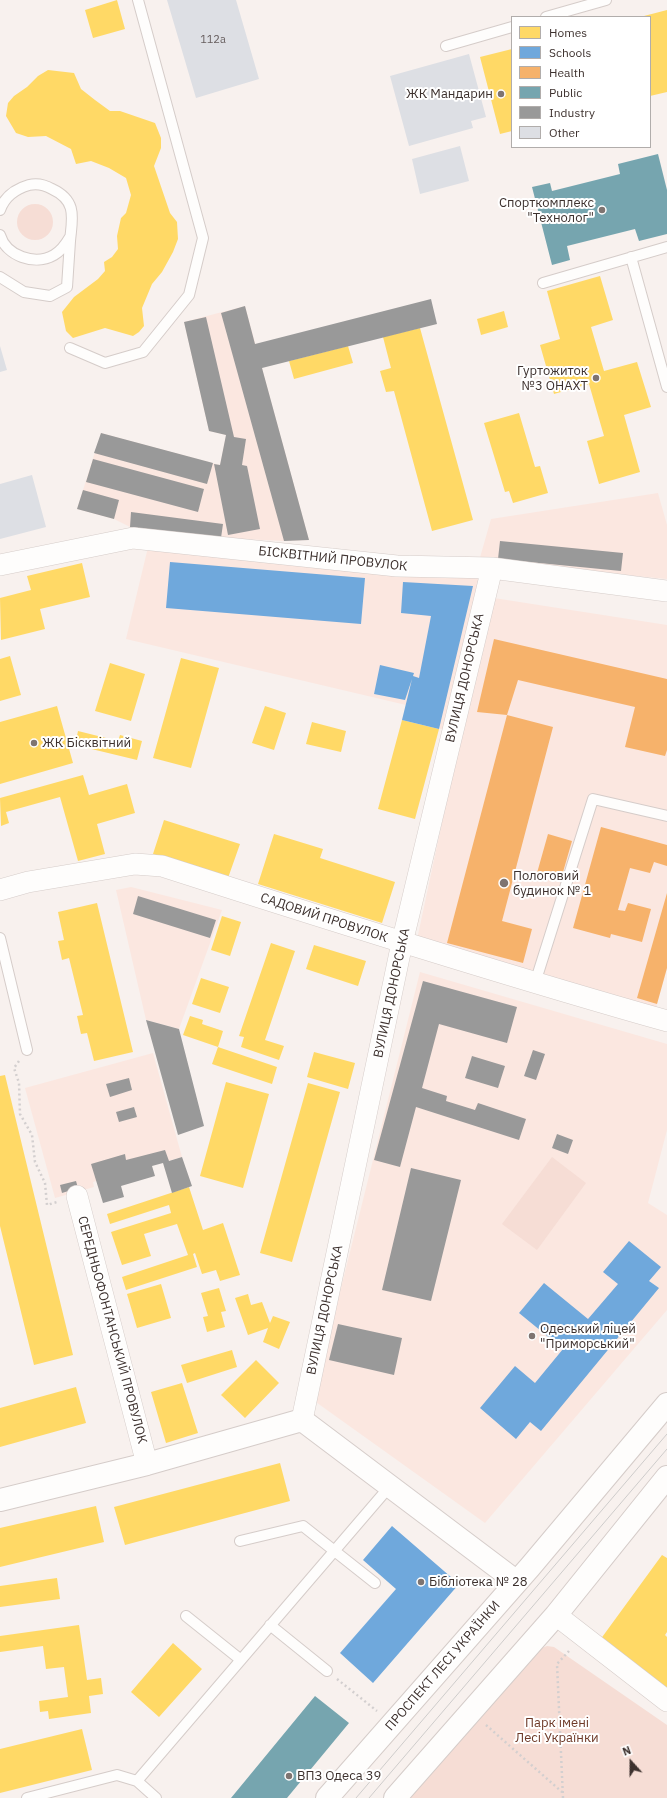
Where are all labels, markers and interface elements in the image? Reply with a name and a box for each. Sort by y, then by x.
legend [511,16,651,148]
text: Homes [549,25,587,40]
house number: 112а [200,33,226,47]
text: Schools [549,45,591,60]
text: Health [549,65,585,80]
text: Public [549,85,582,100]
place label: ЖК Мандарин [406,86,493,102]
marker: ЖК Мандарин [496,89,506,99]
text: Industry [549,105,595,120]
text: Other [549,125,580,140]
place label: Спорткомплекс "Технолог" [499,195,594,226]
marker: Спорткомплекс "Технолог" [597,205,607,215]
place label: Гуртожиток №3 ОНАХТ [517,363,588,394]
marker: Гуртожиток №3 ОНАХТ [591,373,601,383]
street label: БІСКВІТНИЙ ПРОВУЛОК [258,543,408,575]
street label: ВУЛИЦЯ ДОНОРСЬКА [443,612,487,744]
place label: ЖК Бісквітний [42,735,131,751]
marker: ЖК Бісквітний [29,738,39,748]
place label: Пологовий будинок № 1 [513,868,591,899]
marker: Пологовий будинок № 1 [498,877,510,889]
street label: САДОВИЙ ПРОВУЛОК [258,890,390,946]
street label: ВУЛИЦЯ ДОНОРСЬКА [371,927,413,1059]
street label: СЕРЕДНЬОФОНТАНСЬКИЙ ПРОВУЛОК [74,1214,150,1446]
street label: ВУЛИЦЯ ДОНОРСЬКА [304,1244,346,1376]
place label: Одеський ліцей "Приморський" [540,1321,636,1352]
marker: Одеський ліцей "Приморський" [527,1331,537,1341]
place label: Бібліотека № 28 [429,1574,528,1590]
marker: Бібліотека № 28 [416,1577,426,1587]
street label: ПРОСПЕКТ ЛЕСІ УКРАЇНКИ [382,1598,504,1734]
park label: Парк імені Лесі Українки [515,1715,599,1746]
north arrow [611,1742,651,1782]
text: N [620,1743,633,1759]
place label: ВПЗ Одеса 39 [297,1768,381,1784]
marker: ВПЗ Одеса 39 [284,1771,294,1781]

